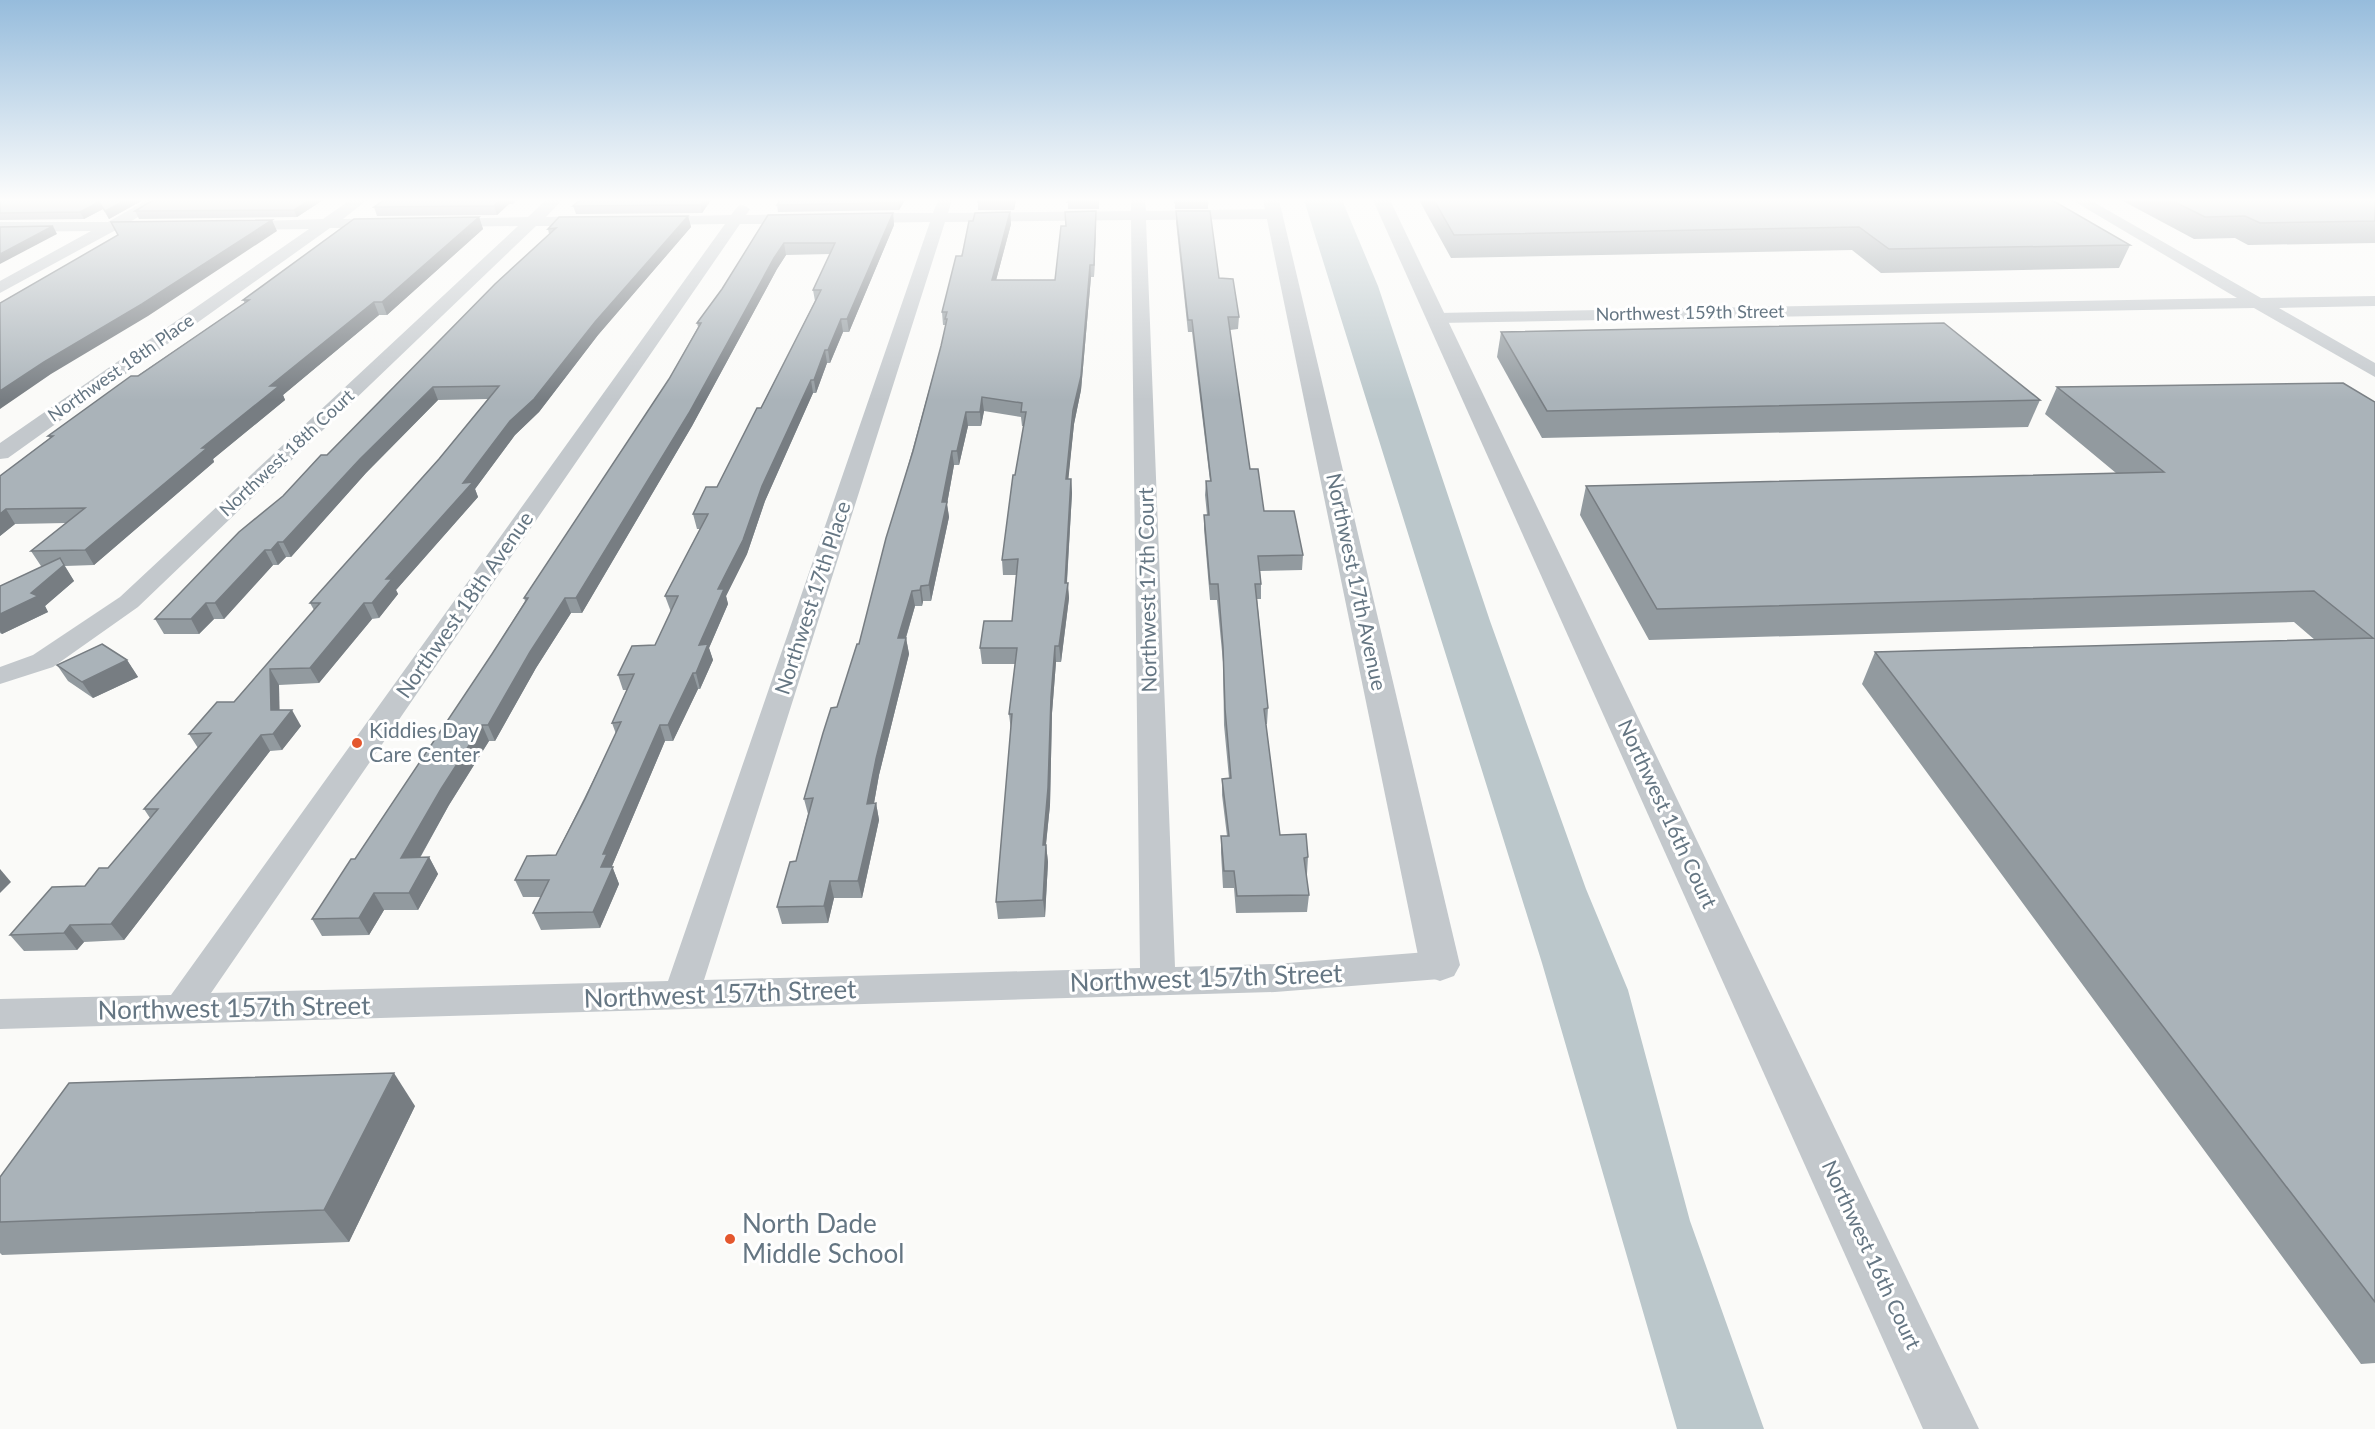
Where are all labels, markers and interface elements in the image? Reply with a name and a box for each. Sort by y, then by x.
street label: Northwest 159th Street [1595,299,1785,325]
street label: Northwest 18th Place [43,309,198,426]
street label: Northwest 18th Court [214,384,359,520]
street label: Northwest 17th Avenue [1322,471,1393,693]
street label: Northwest 17th Court [1132,487,1161,693]
street label: Northwest 17th Place [769,498,855,697]
street label: Northwest 18th Avenue [390,506,538,702]
street label: Northwest 16th Court [1614,715,1723,912]
place label: Kiddies Day Care Center [369,717,480,766]
marker: Kiddies Day Care Center [350,736,364,750]
street label: Northwest 157th Street [1069,956,1344,998]
street label: Northwest 157th Street [583,972,858,1014]
street label: Northwest 157th Street [97,989,371,1025]
street label: Northwest 16th Court [1818,1156,1927,1353]
place label: North Dade Middle School [742,1207,904,1269]
marker: North Dade Middle School [723,1232,737,1246]

